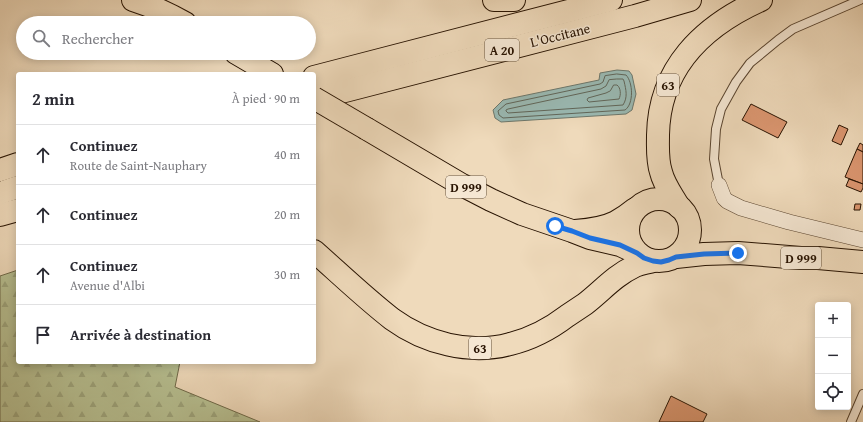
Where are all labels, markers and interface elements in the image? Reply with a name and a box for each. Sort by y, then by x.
search box [16,16,316,60]
street label: L'Occitane [528,18,593,52]
icon: search [30,27,52,49]
text: Rechercher [62,28,134,49]
road number: A 20 [485,39,519,61]
road number: 63 [657,74,679,96]
text: 2 min [32,86,74,111]
text: À pied · 90 m [232,89,300,108]
text: Continuez [70,135,138,156]
icon: ahead [32,144,54,166]
text: 40 m [274,145,300,164]
text: Route de Saint-Nauphary [70,156,207,175]
road number: D 999 [446,176,486,198]
icon: ahead [32,204,54,226]
text: Continuez [70,204,138,225]
text: 20 m [274,205,300,224]
route start [546,217,564,235]
route end [729,244,747,262]
road number: D 999 [781,247,821,269]
text: Continuez [70,255,138,276]
icon: ahead [32,264,54,286]
text: 30 m [274,265,300,284]
text: Avenue d'Albi [70,276,145,295]
map controls [815,302,851,410]
button: + [815,302,851,338]
icon: arrive [32,324,54,346]
text: Arrivée à destination [70,324,211,345]
road number: 63 [469,337,491,359]
button: − [815,338,851,374]
button: locate [815,374,851,410]

